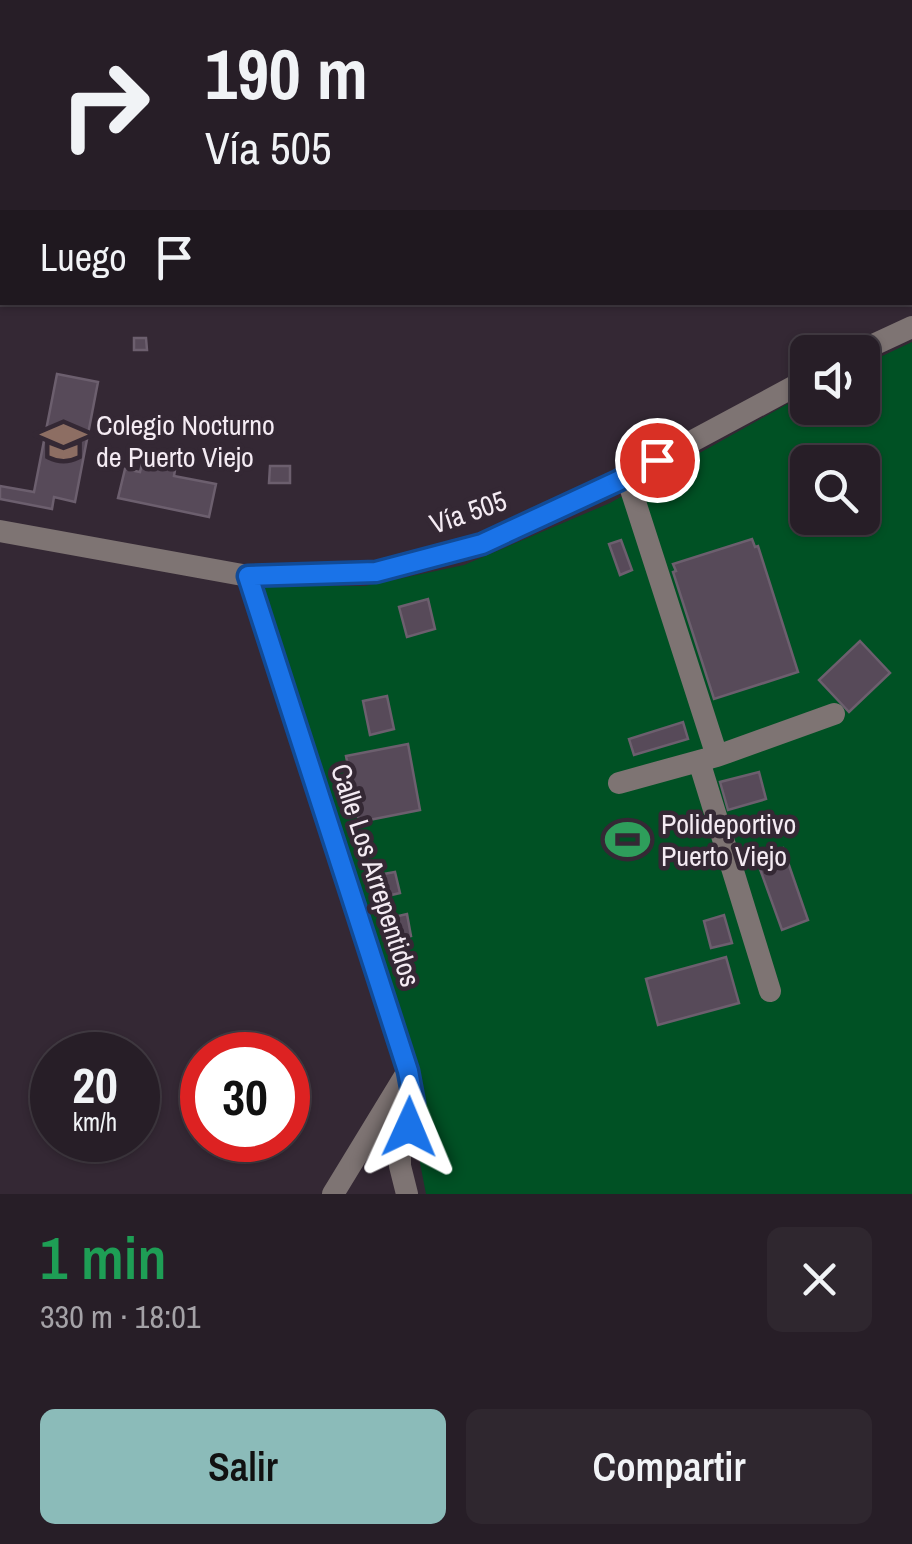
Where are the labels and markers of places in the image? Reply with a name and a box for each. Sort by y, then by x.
place label: Colegio Nocturno de Puerto Viejo [96,406,275,476]
school or university icon: Colegio Nocturno de Puerto Viejo [39,417,87,465]
pin [615,418,700,503]
place label: Polideportivo Puerto Viejo [661,805,796,875]
sports icon: Polideportivo Puerto Viejo [604,816,652,864]

